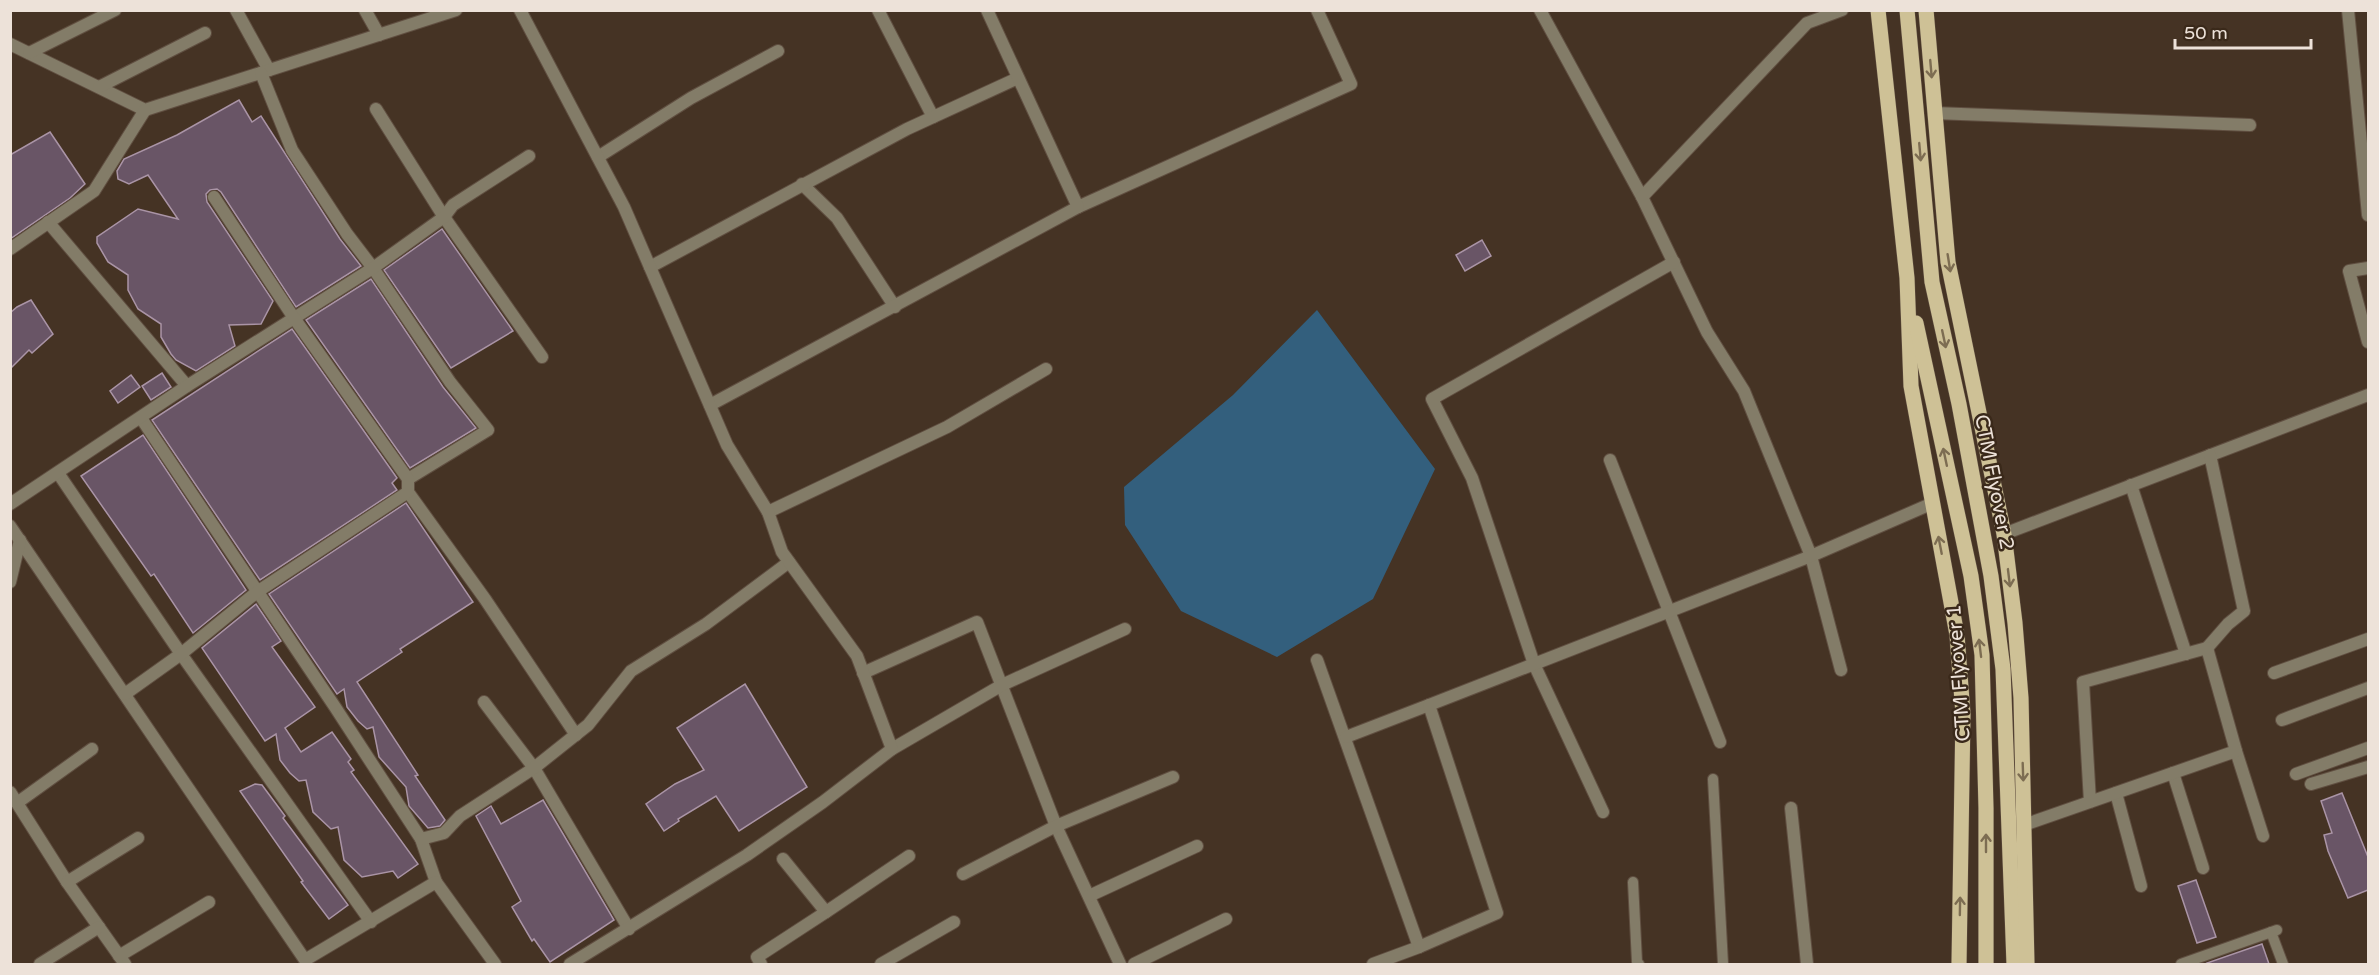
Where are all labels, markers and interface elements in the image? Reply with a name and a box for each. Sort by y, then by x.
scale bar [2175,12,2312,50]
text: 50 m [2184,22,2228,44]
one-way arrow [1926,58,1937,78]
one-way arrow [1915,142,1926,162]
one-way arrow [1944,253,1955,272]
one-way arrow [1939,329,1951,348]
street label: CTM Flyover 2 [1969,412,2019,552]
one-way arrow [1938,447,1950,466]
one-way arrow [1934,535,1945,555]
one-way arrow [2004,568,2015,587]
street label: CTM Flyover 1 [1942,604,1976,742]
one-way arrow [1975,639,1986,659]
one-way arrow [2017,762,2028,782]
one-way arrow [1980,834,1992,854]
one-way arrow [1954,897,1966,917]

